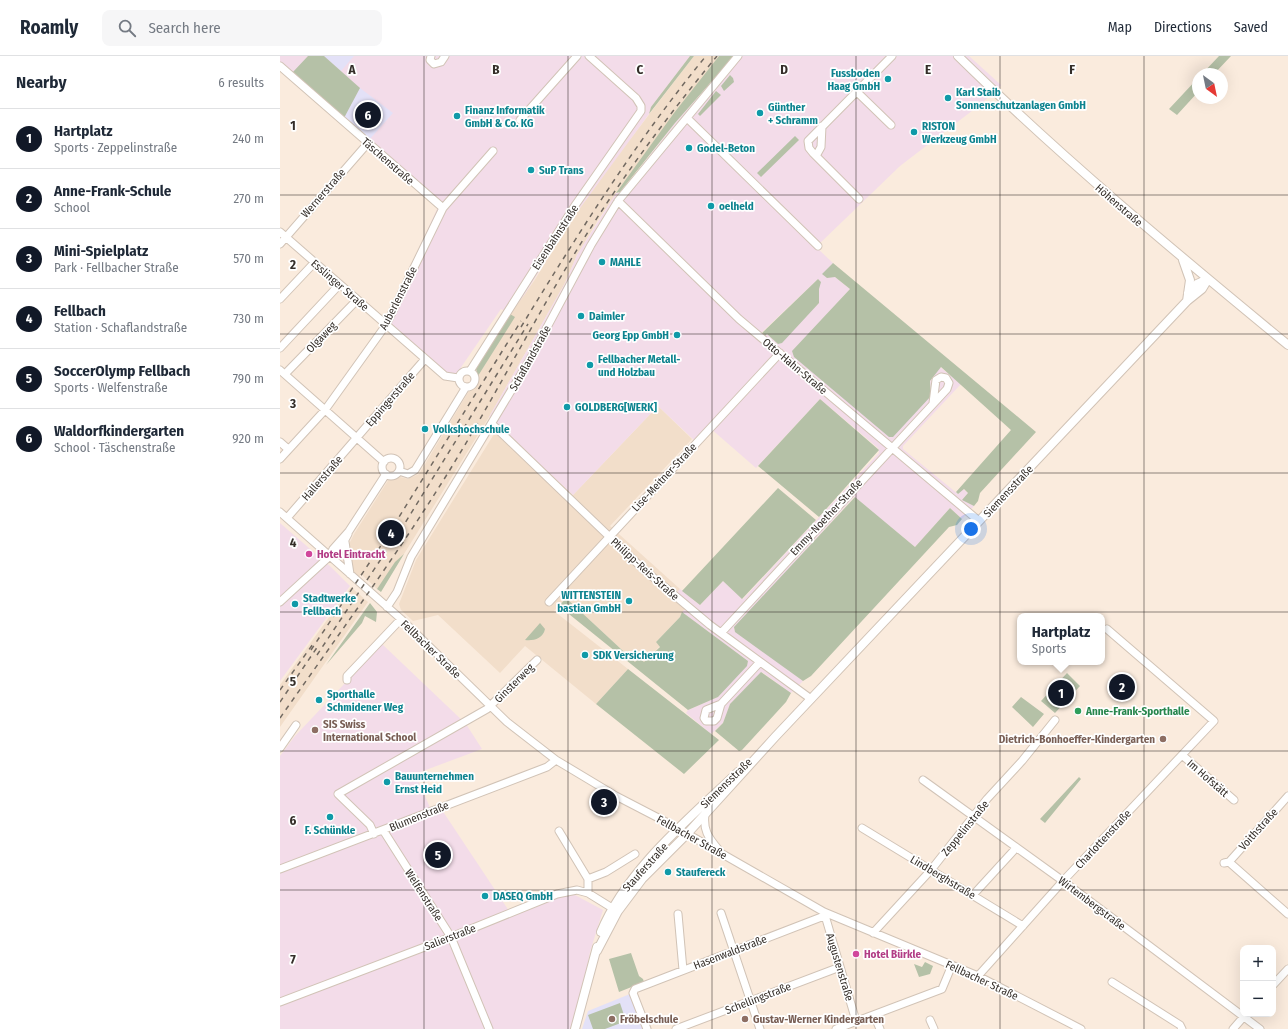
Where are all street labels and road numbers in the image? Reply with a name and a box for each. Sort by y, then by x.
street label: Täschenstraße [359,135,416,188]
street label: Wernerstraße [299,166,348,221]
street label: Höhenstraße [1093,181,1145,229]
street label: Eisenbahnstraße [530,202,581,272]
street label: Esslinger Straße [308,257,371,314]
street label: Auberlenstraße [377,264,420,332]
street label: Olgaweg [304,319,340,356]
street label: Schaflandstraße [507,323,554,393]
street label: Otto-Hahn-Straße [760,336,830,397]
street label: Eppingerstraße [363,369,418,429]
street label: Lise-Meitner-Straße [629,440,699,514]
street label: Hallerstraße [299,453,345,503]
street label: Siemensstraße [981,463,1036,520]
street label: Emmy-Noether-Straße [788,476,865,558]
street label: Philipp-Reis-Straße [608,535,681,603]
street label: Fellbacher Straße [398,617,463,681]
street label: Ginsterweg [492,660,537,706]
street label: Siemensstraße [698,756,755,811]
street label: Im Hofstätt [1184,757,1231,800]
street label: Zeppelinstraße [939,798,992,859]
street label: Blumenstraße [388,799,451,834]
street label: Voithstraße [1236,806,1281,853]
street label: Charlottenstraße [1073,807,1134,872]
street label: Fellbacher Straße [654,813,729,862]
street label: Stauferstraße [620,840,671,894]
street label: Lindberghstraße [908,853,978,902]
street label: Welfenstraße [402,867,445,924]
street label: Wirtembergstraße [1056,874,1128,933]
street label: Salierstraße [423,922,478,953]
street label: Augustenstraße [823,932,856,1003]
street label: Hasenwaldstraße [692,933,769,972]
street label: Fellbacher Straße [943,958,1020,1003]
street label: Schellingstraße [723,980,793,1017]

